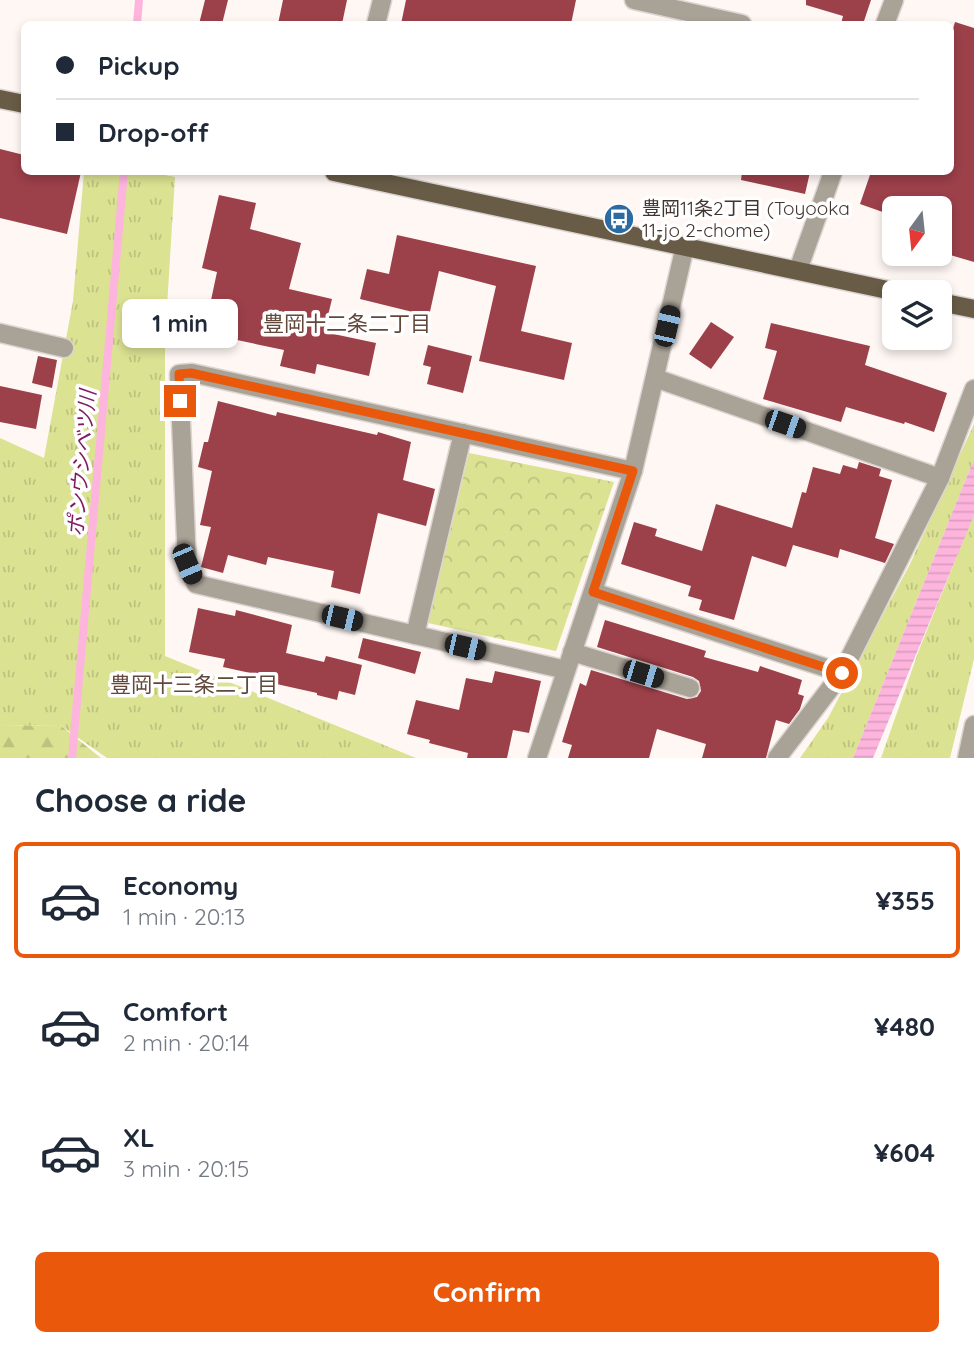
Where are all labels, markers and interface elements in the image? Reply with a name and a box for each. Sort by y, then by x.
text: Pickup [98,49,180,82]
text: Drop-off [98,116,209,149]
place label: 豊岡11条2丁目 (Toyooka 11-jo 2-chome) [642,196,850,242]
north arrow [882,196,952,266]
map controls [882,196,952,350]
bus stop icon: 豊岡11条2丁目 (Toyooka 11-jo 2-chome) [602,202,636,236]
button: layers [882,280,952,350]
callout: 1 min [122,300,238,348]
car [653,303,682,349]
text: 1 min [152,309,208,338]
district label: 豊岡十二条二丁目 [263,310,431,336]
route end [164,385,196,417]
water label: ポンウシベツ川 [62,387,101,537]
car [762,407,809,441]
car [170,541,205,587]
car [320,603,365,633]
car [443,632,488,662]
route start [826,657,858,689]
car [620,658,667,690]
district label: 豊岡十三条二丁目 [110,671,278,697]
text: Choose a ride [35,780,247,820]
icon: car [39,869,102,932]
text: Economy [123,869,238,902]
text: ¥355 [876,884,935,917]
text: 1 min · 20:13 [123,902,245,931]
icon: car [39,995,102,1058]
text: Comfort [123,995,228,1028]
text: ¥480 [874,1010,935,1043]
text: 2 min · 20:14 [123,1028,249,1057]
icon: car [39,1121,102,1184]
text: XL [123,1121,155,1154]
text: ¥604 [874,1136,935,1169]
text: 3 min · 20:15 [123,1154,249,1183]
button: Confirm [35,1252,939,1332]

